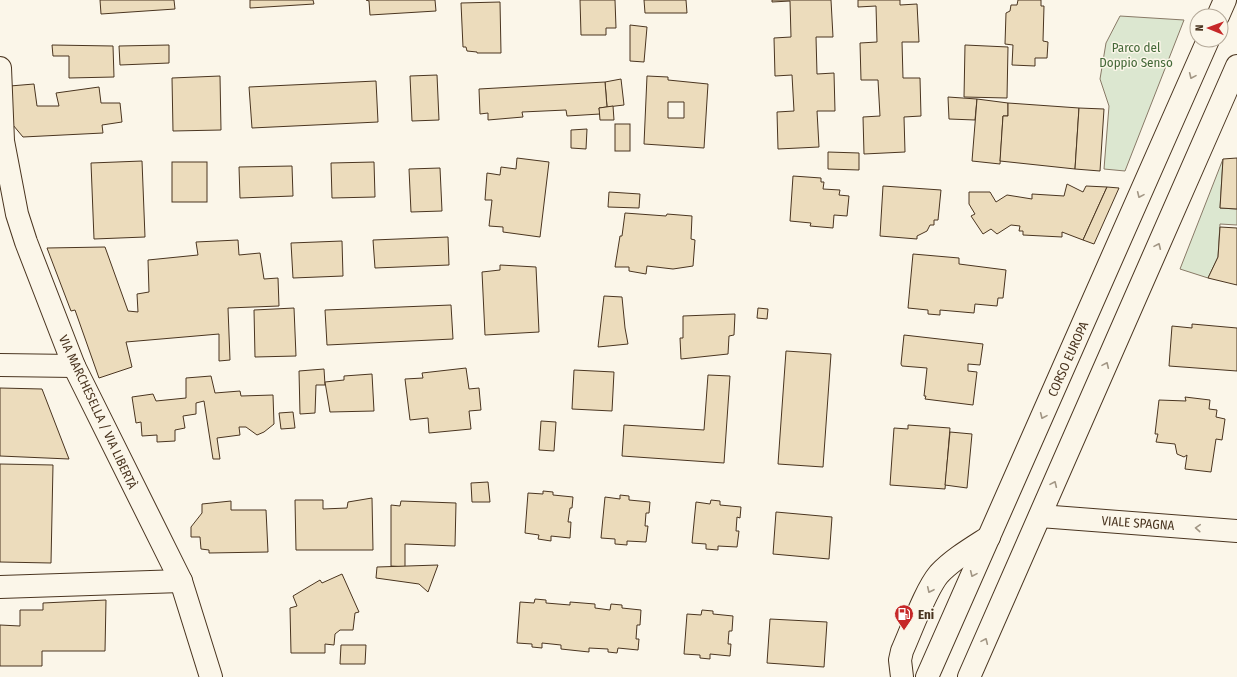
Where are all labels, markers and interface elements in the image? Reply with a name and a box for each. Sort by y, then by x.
north arrow [1189,8,1229,48]
text: N [1193,24,1206,31]
park label: Parco del Doppio Senso [1099,40,1173,70]
one-way arrow [1189,71,1197,79]
one-way arrow [1137,191,1145,198]
one-way arrow [1154,242,1162,249]
street label: CORSO EUROPA [1045,319,1091,399]
street label: VIA MARCHESELLA / VIA LIBERTÀ [56,333,140,491]
one-way arrow [1101,361,1109,369]
one-way arrow [1039,413,1047,420]
one-way arrow [1049,480,1057,488]
street label: VIALE SPAGNA [1101,513,1175,533]
one-way arrow [1195,523,1201,532]
one-way arrow [970,569,978,577]
one-way arrow [927,586,935,594]
fuel station icon: Eni [893,603,915,631]
place label: Eni [918,607,934,622]
one-way arrow [980,638,988,646]

